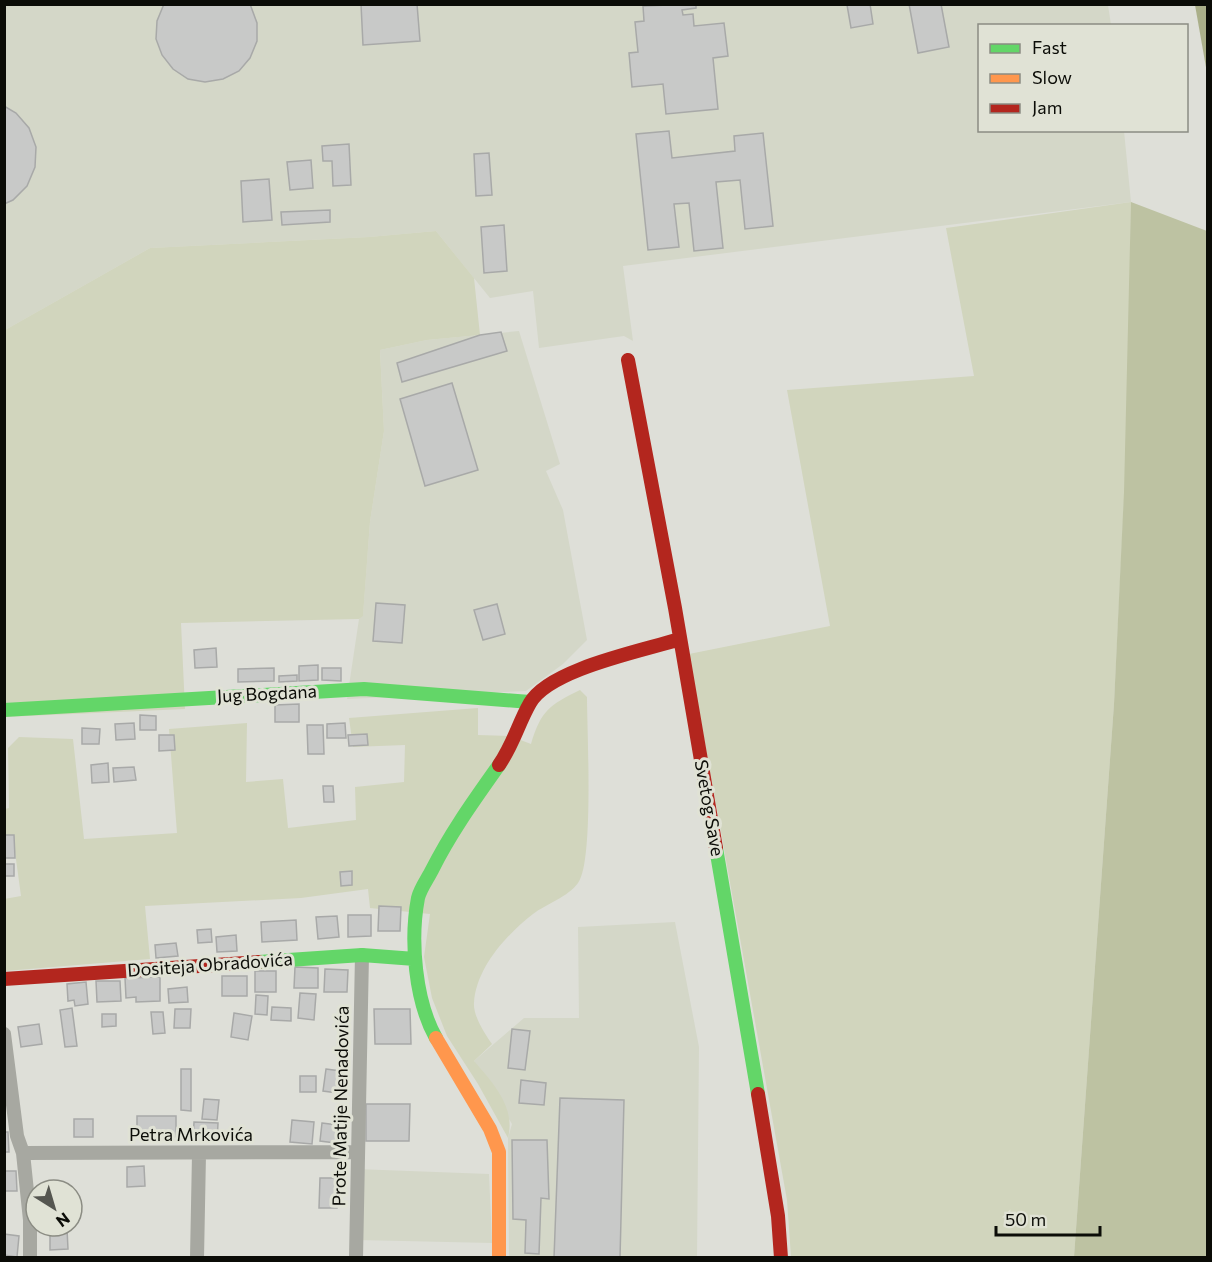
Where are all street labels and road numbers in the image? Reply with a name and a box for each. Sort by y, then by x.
street label: Jug Bogdana [216,679,317,707]
street label: Svetog Save [691,758,729,858]
street label: Dositeja Obradovića [127,947,293,981]
street label: Prote Matije Nenadovića [327,1005,353,1207]
street label: Petra Mrkovića [129,1123,253,1145]

